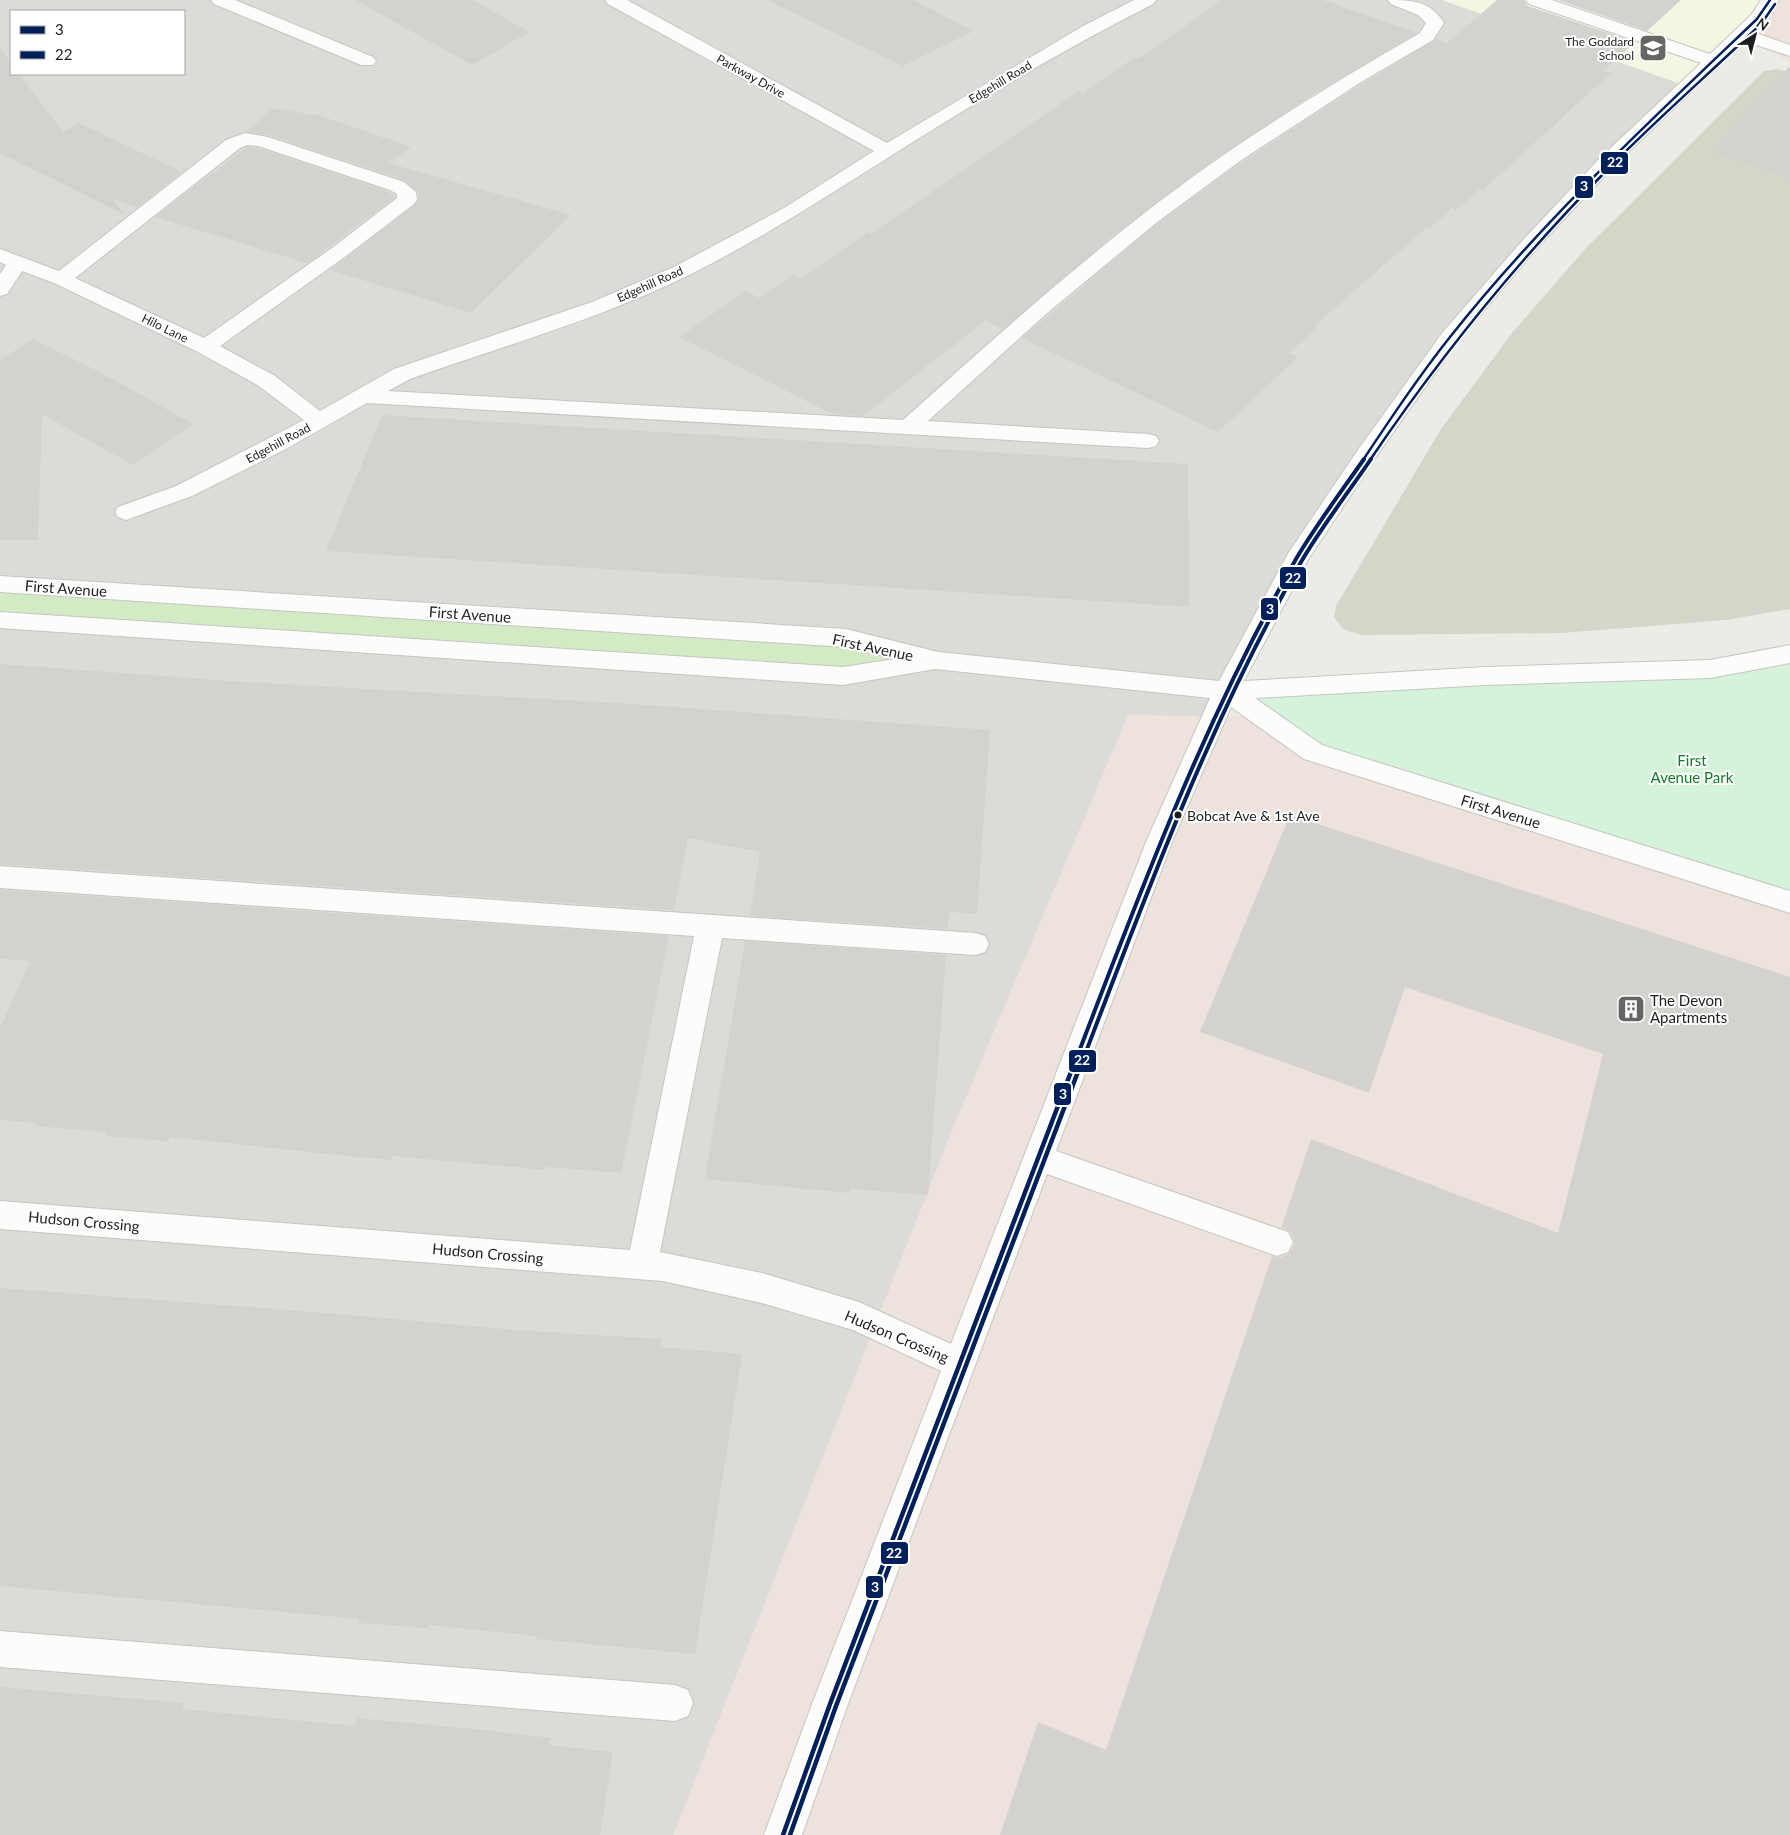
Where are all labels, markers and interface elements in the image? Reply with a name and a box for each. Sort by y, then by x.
legend [10,10,185,75]
north arrow [1730,10,1780,60]
text: N [1754,14,1772,34]
text: 3 [55,20,64,38]
school or university icon: The Goddard School [1638,33,1668,63]
place label: The Goddard School [1565,34,1634,63]
text: 22 [55,45,72,63]
street label: Parkway Drive [714,51,788,101]
street label: Edgehill Road [966,57,1034,107]
line badge: 22 [1600,151,1629,175]
text: 22 [1607,153,1623,170]
line badge: 3 [1574,175,1594,199]
text: 3 [1580,177,1588,194]
street label: Edgehill Road [615,263,685,305]
street label: Hilo Lane [139,310,191,346]
street label: Edgehill Road [243,420,313,466]
line badge: 22 [1279,566,1307,590]
text: 22 [1285,569,1301,586]
street label: First Avenue [24,576,108,600]
line badge: 3 [1260,597,1279,621]
text: 3 [1266,600,1274,617]
street label: First Avenue [428,602,512,626]
street label: First Avenue [831,630,915,664]
park label: First Avenue Park [1651,751,1734,786]
street label: First Avenue [1459,790,1543,832]
place label: Bobcat Ave & 1st Ave [1187,807,1320,824]
marker: Bobcat Ave & 1st Ave [1173,810,1183,820]
place label: The Devon Apartments [1650,991,1727,1026]
building icon: The Devon Apartments [1616,994,1646,1024]
line badge: 22 [1068,1049,1097,1073]
text: 22 [1074,1051,1090,1068]
line badge: 3 [1053,1082,1072,1106]
text: 3 [1059,1085,1067,1102]
street label: Hudson Crossing [28,1207,141,1235]
street label: Hudson Crossing [432,1239,545,1267]
street label: Hudson Crossing [842,1306,952,1366]
line badge: 22 [880,1541,909,1565]
text: 22 [886,1544,902,1561]
line badge: 3 [865,1575,884,1599]
text: 3 [871,1578,879,1595]

